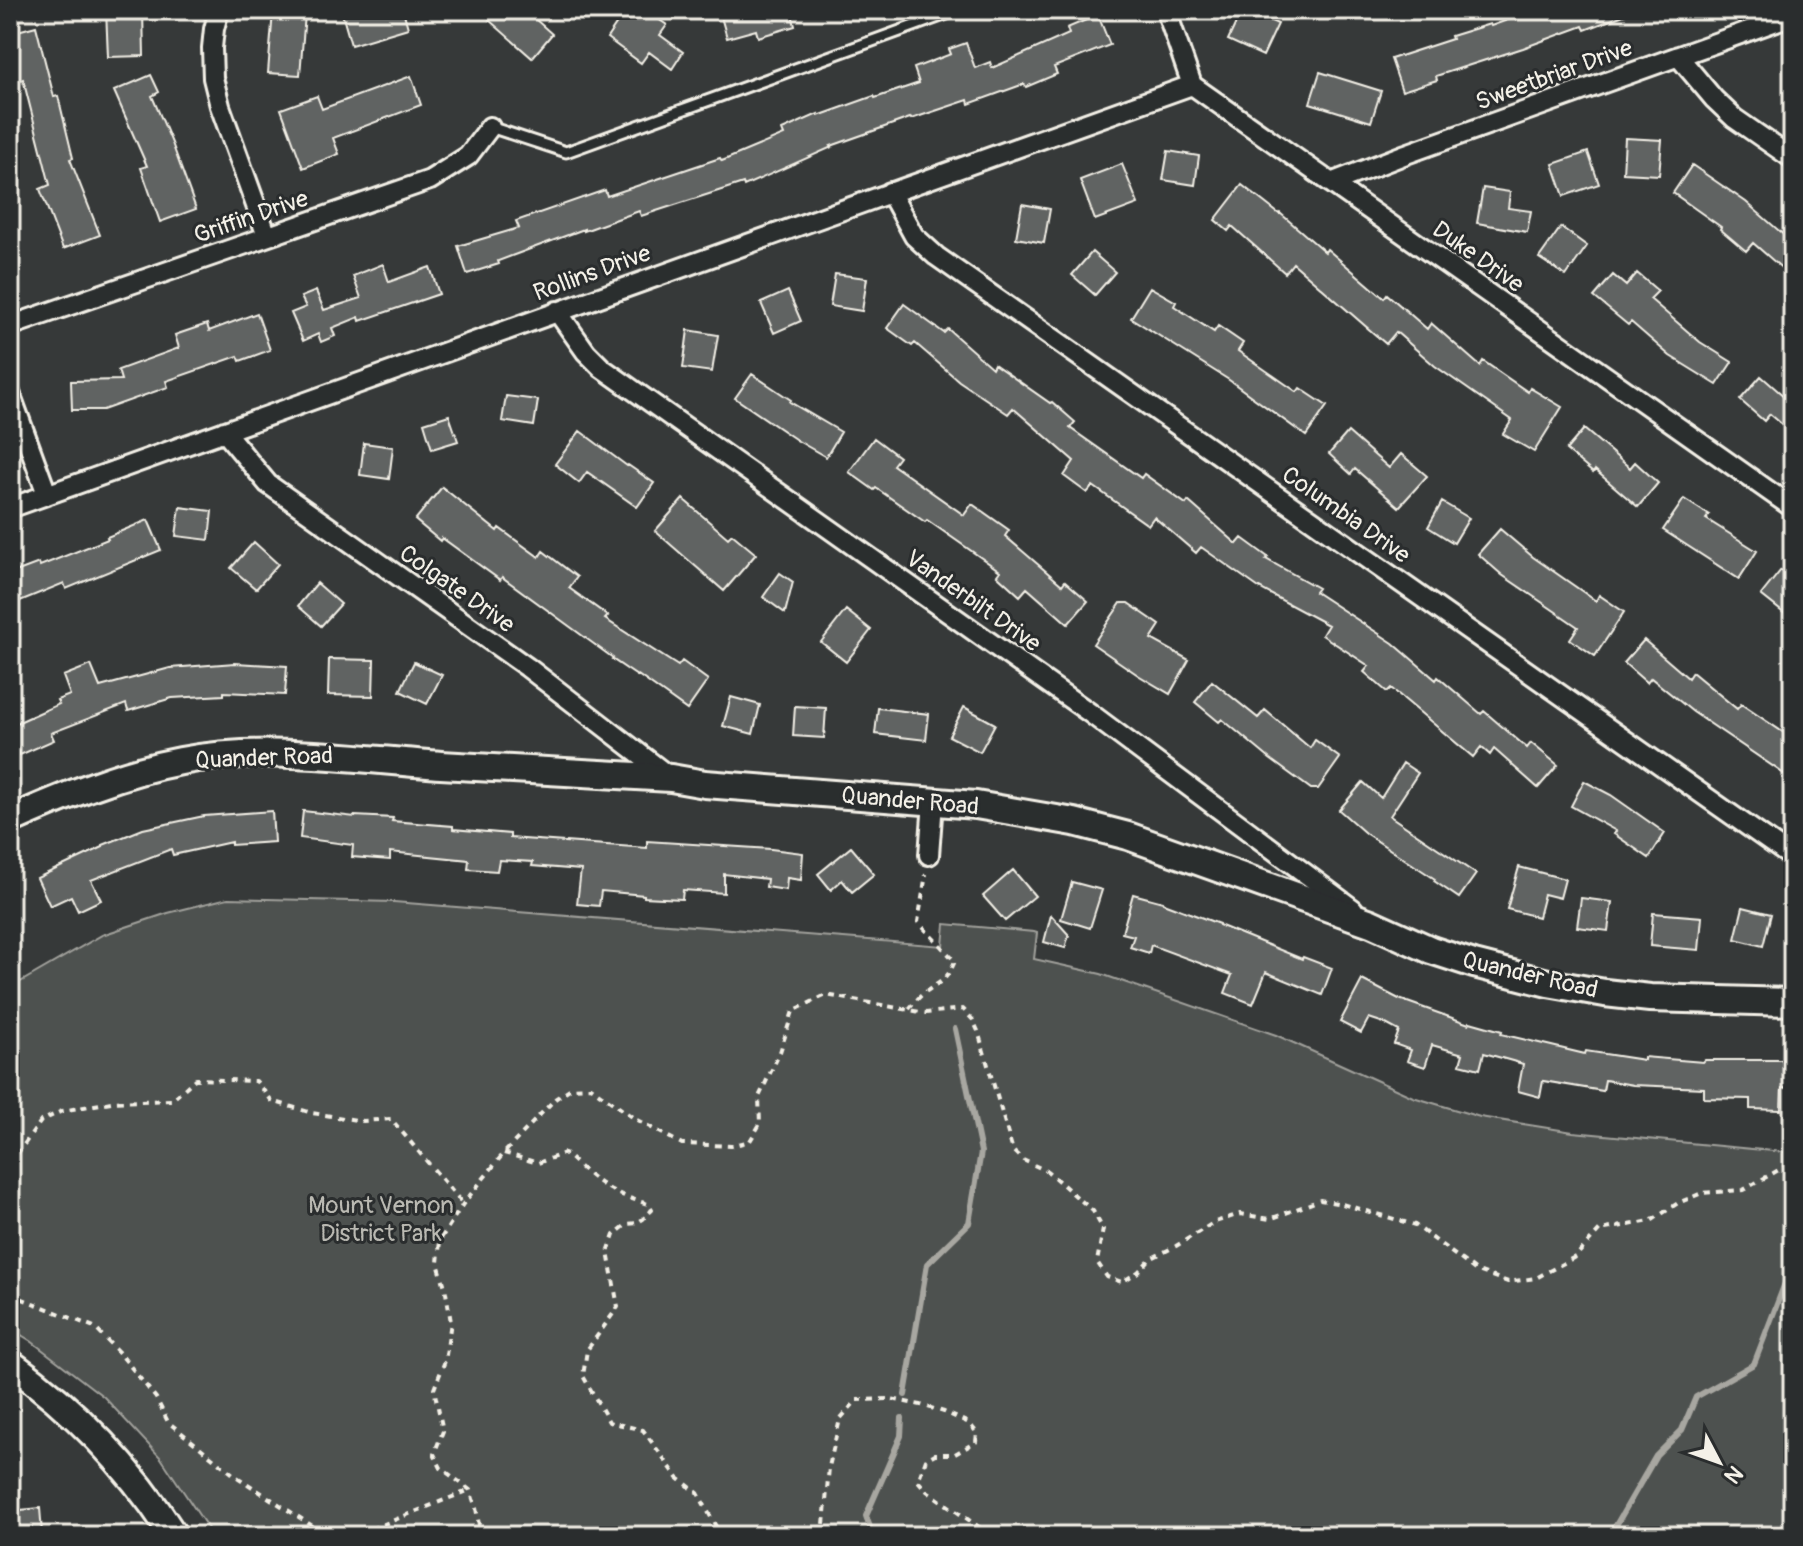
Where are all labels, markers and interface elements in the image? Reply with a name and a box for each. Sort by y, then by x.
street label: Sweetbriar Drive [1472,33,1636,117]
street label: Griffin Drive [190,184,312,250]
street label: Duke Drive [1427,215,1529,299]
street label: Rollins Drive [529,238,655,308]
street label: Columbia Drive [1276,460,1416,570]
street label: Colgate Drive [394,539,520,639]
street label: Vanderbilt Drive [900,544,1046,658]
street label: Quander Road [194,741,334,775]
street label: Quander Road [840,781,980,821]
street label: Quander Road [1459,945,1601,1005]
park label: Mount Vernon District Park [308,1191,454,1248]
north arrow [1679,1422,1759,1502]
text: N [1718,1460,1749,1489]

